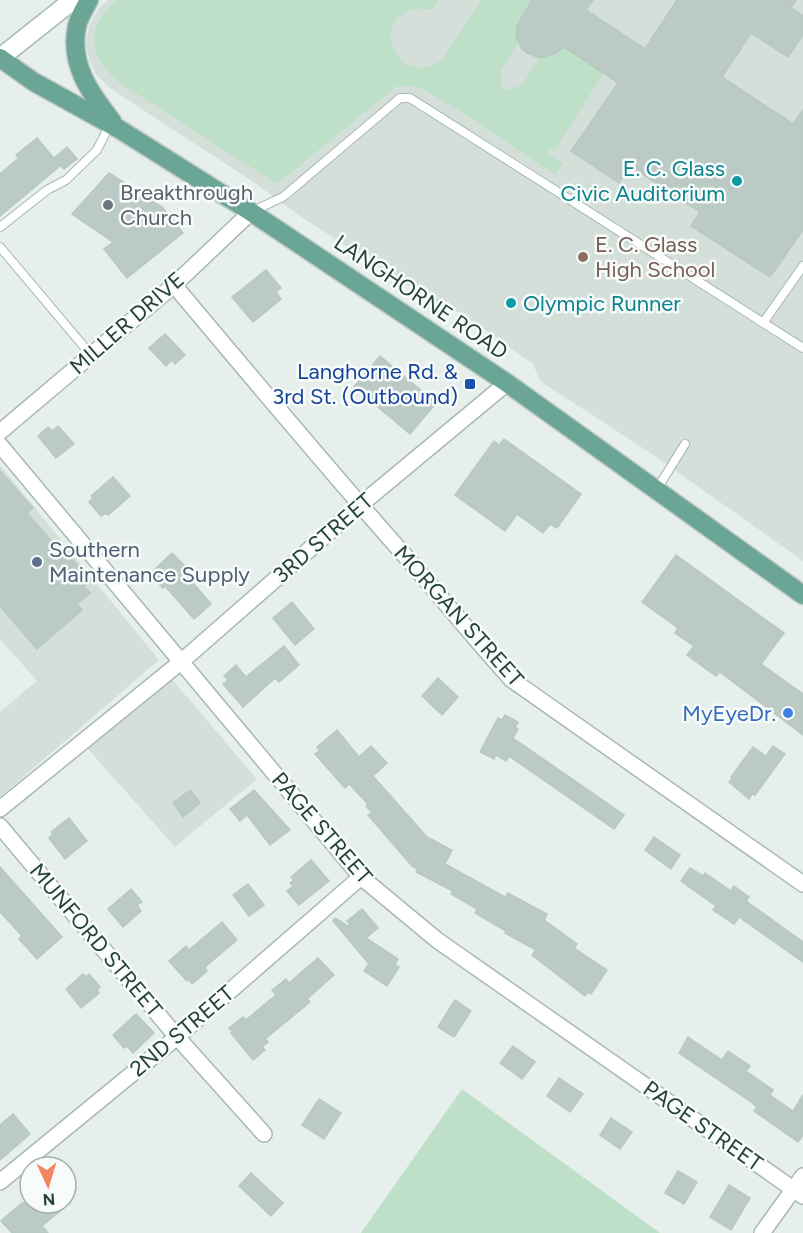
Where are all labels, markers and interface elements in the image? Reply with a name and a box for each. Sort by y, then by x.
place label: E. C. Glass Civic Auditorium [560,155,725,207]
marker: E. C. Glass Civic Auditorium [730,174,744,188]
place label: Breakthrough Church [120,179,253,231]
marker: Breakthrough Church [101,198,115,212]
street label: LANGHORNE ROAD [329,229,513,365]
place label: E. C. Glass High School [595,231,715,283]
marker: E. C. Glass High School [576,250,590,264]
street label: MILLER DRIVE [64,266,190,380]
place label: Olympic Runner [523,290,681,317]
marker: Olympic Runner [504,296,518,310]
place label: Langhorne Rd. & 3rd St. (Outbound) [272,358,458,410]
marker: Langhorne Rd. & 3rd St. (Outbound) [463,377,477,391]
street label: 3RD STREET [267,487,379,589]
place label: Southern Maintenance Supply [49,536,250,588]
street label: MORGAN STREET [388,540,530,692]
marker: Southern Maintenance Supply [30,555,44,569]
place label: MyEyeDr. [682,700,776,727]
marker: MyEyeDr. [781,706,795,720]
street label: PAGE STREET [266,766,378,890]
street label: MUNFORD STREET [24,858,168,1022]
street label: 2ND STREET [124,980,240,1082]
street label: PAGE STREET [638,1075,768,1177]
north arrow [18,1155,78,1215]
text: N [42,1190,56,1209]

